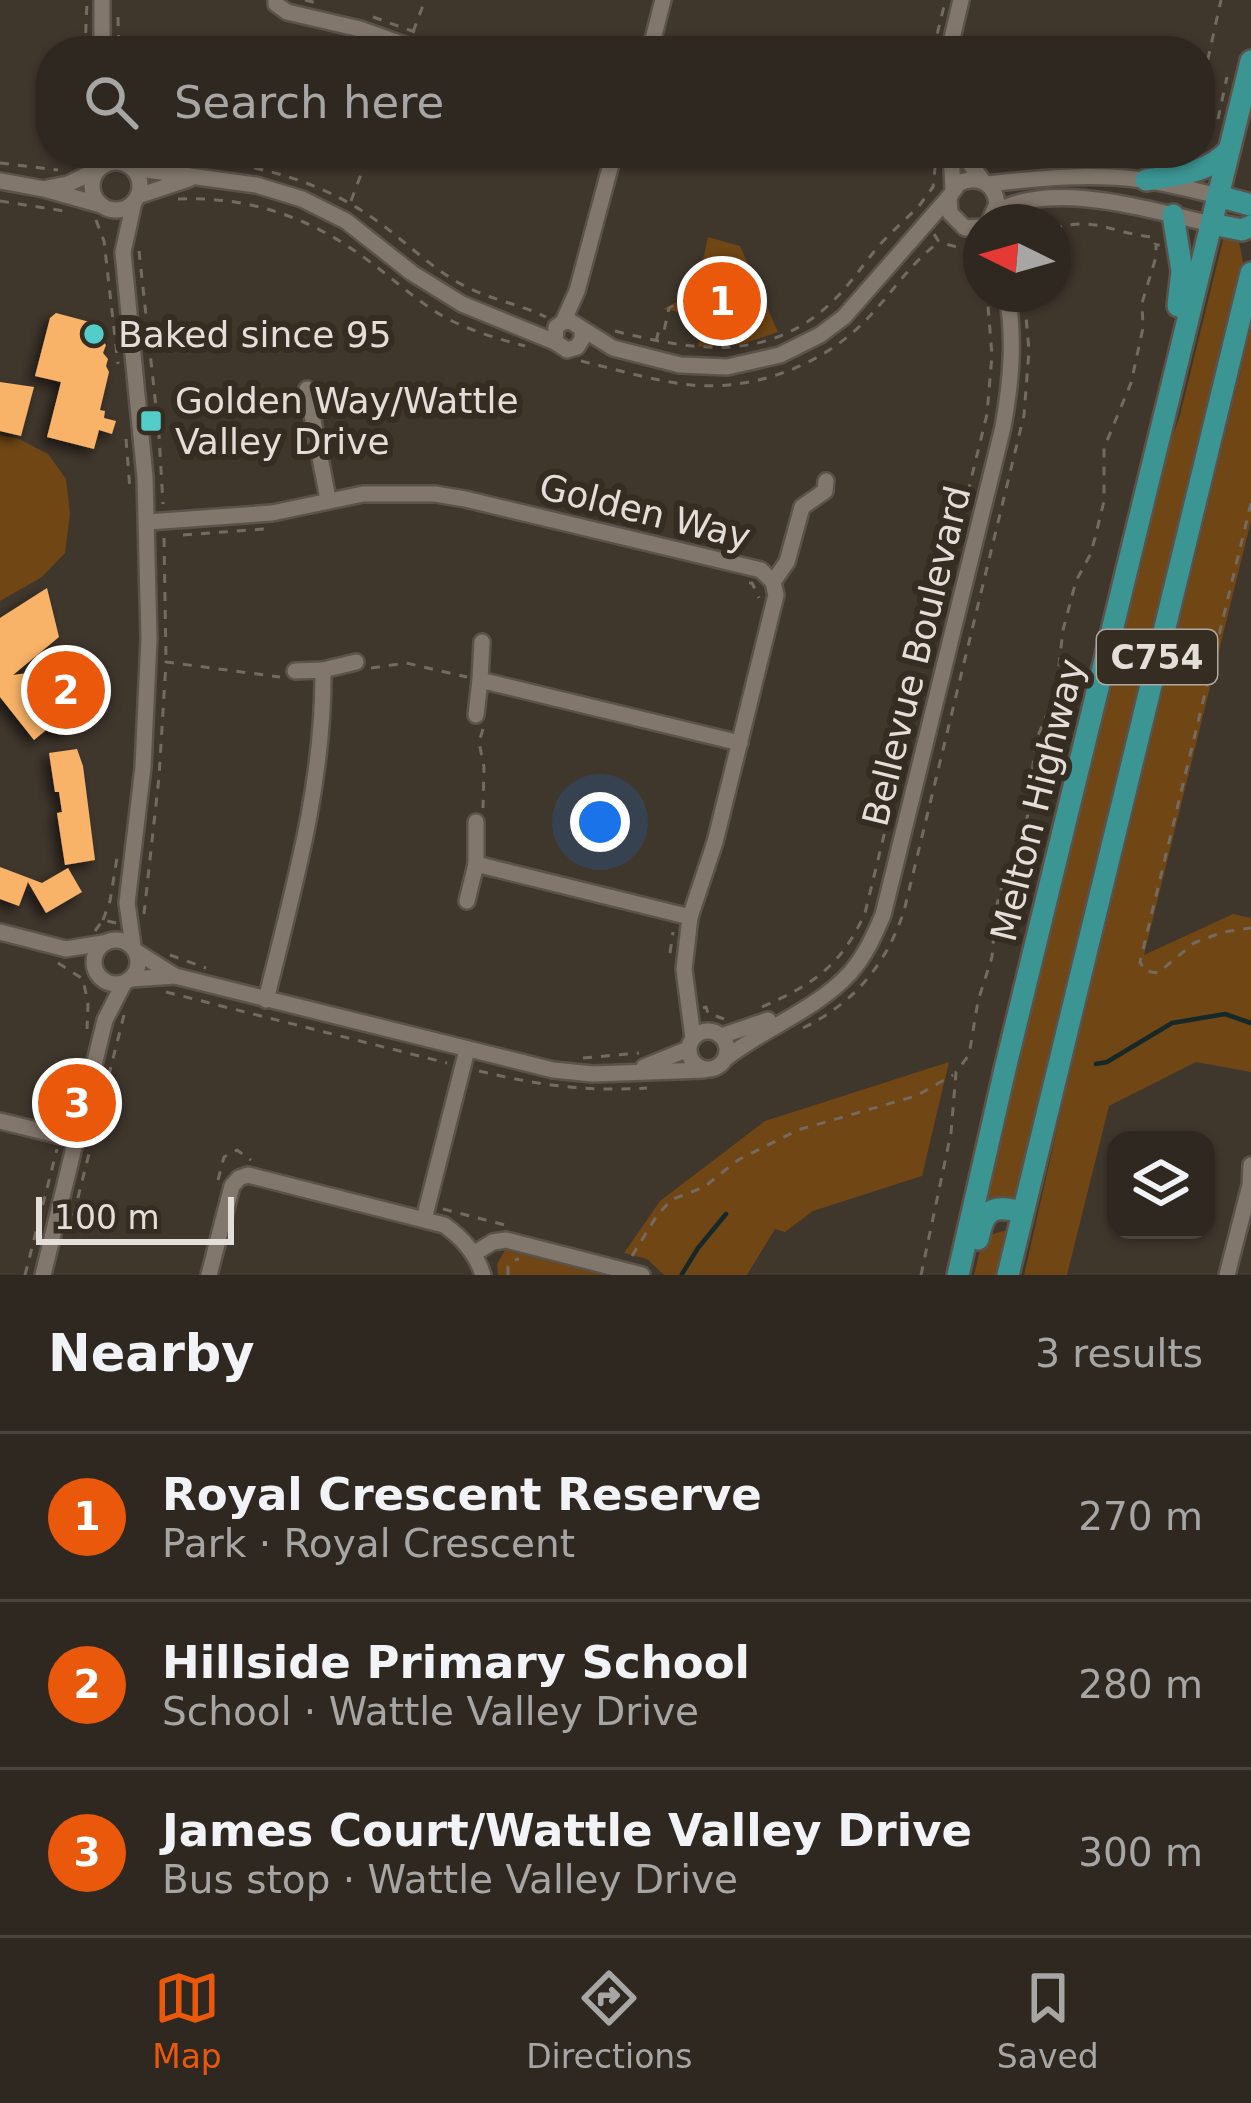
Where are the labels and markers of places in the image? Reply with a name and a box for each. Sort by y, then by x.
pin: 1 [683,256,761,346]
place label: Baked since 95 [118,314,392,355]
marker: Baked since 95 [81,321,107,347]
place label: Golden Way/Wattle Valley Drive [175,380,519,462]
marker: Golden Way/Wattle Valley Drive [138,408,164,434]
pin: 2 [27,645,105,735]
pin: 3 [38,1058,116,1148]

